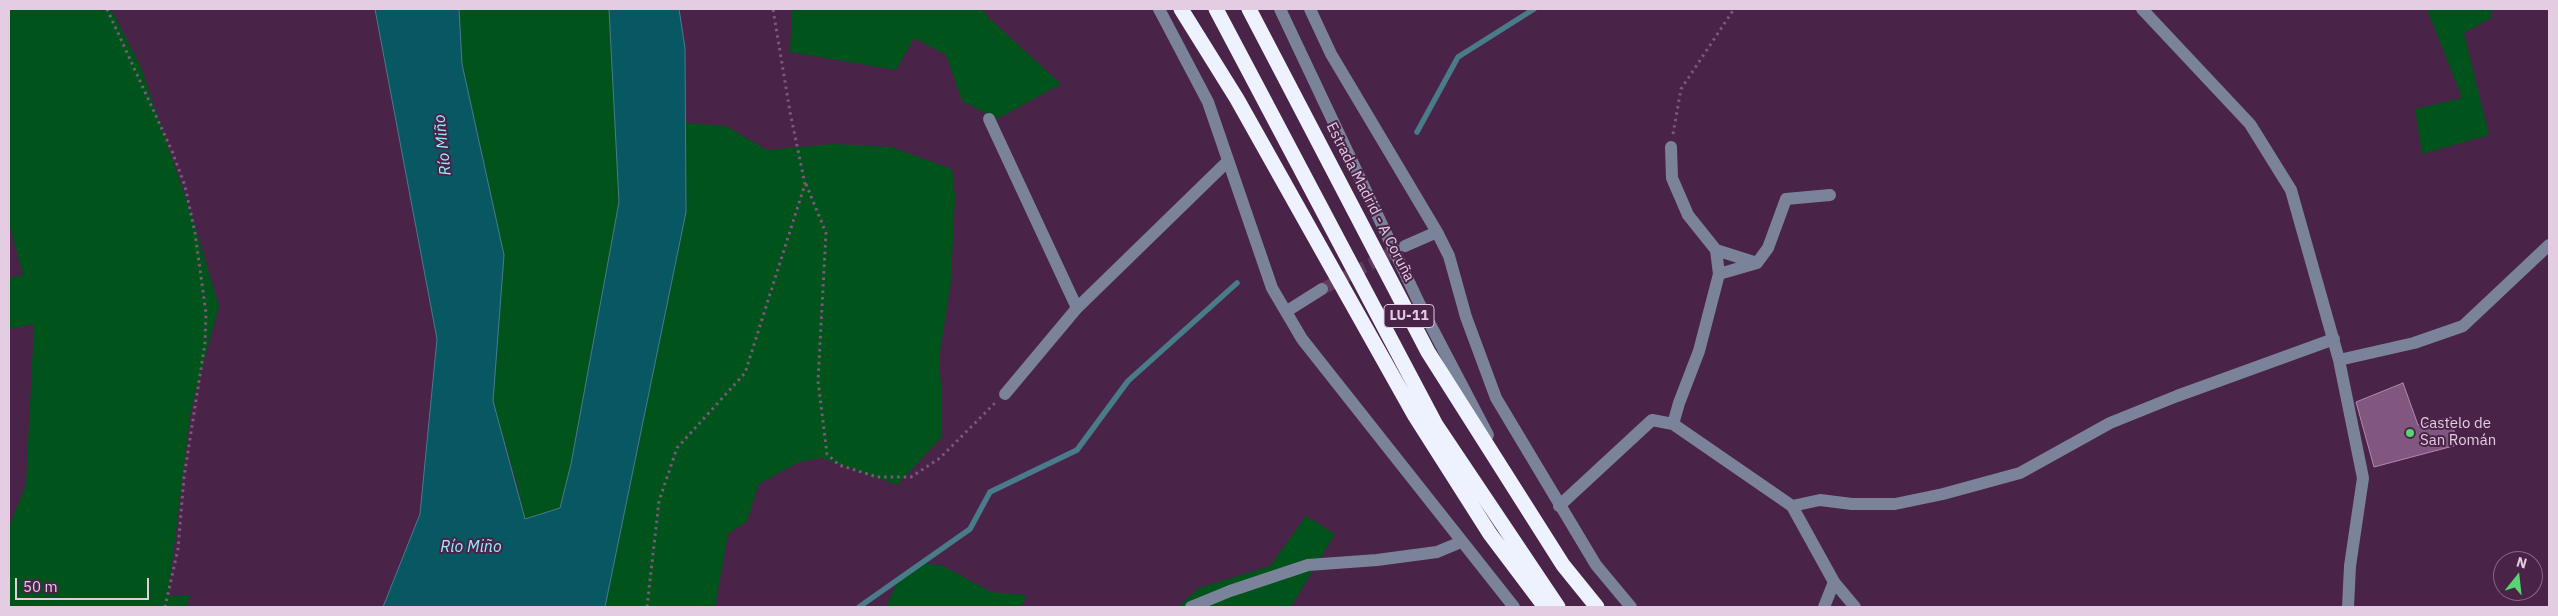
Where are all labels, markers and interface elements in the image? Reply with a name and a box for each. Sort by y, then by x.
water label: Río Miño [430,113,456,177]
street label: Estrada Madrid - A Coruña [1322,119,1418,285]
road number: LU-11 [1384,304,1434,328]
place label: Castelo de San Román [2420,415,2496,450]
marker: Castelo de San Román [2404,427,2416,439]
water label: Río Miño [440,537,502,557]
north arrow [2493,551,2543,601]
text: N [2514,552,2529,573]
scale bar [18,568,151,600]
text: 50 m [23,577,58,596]

